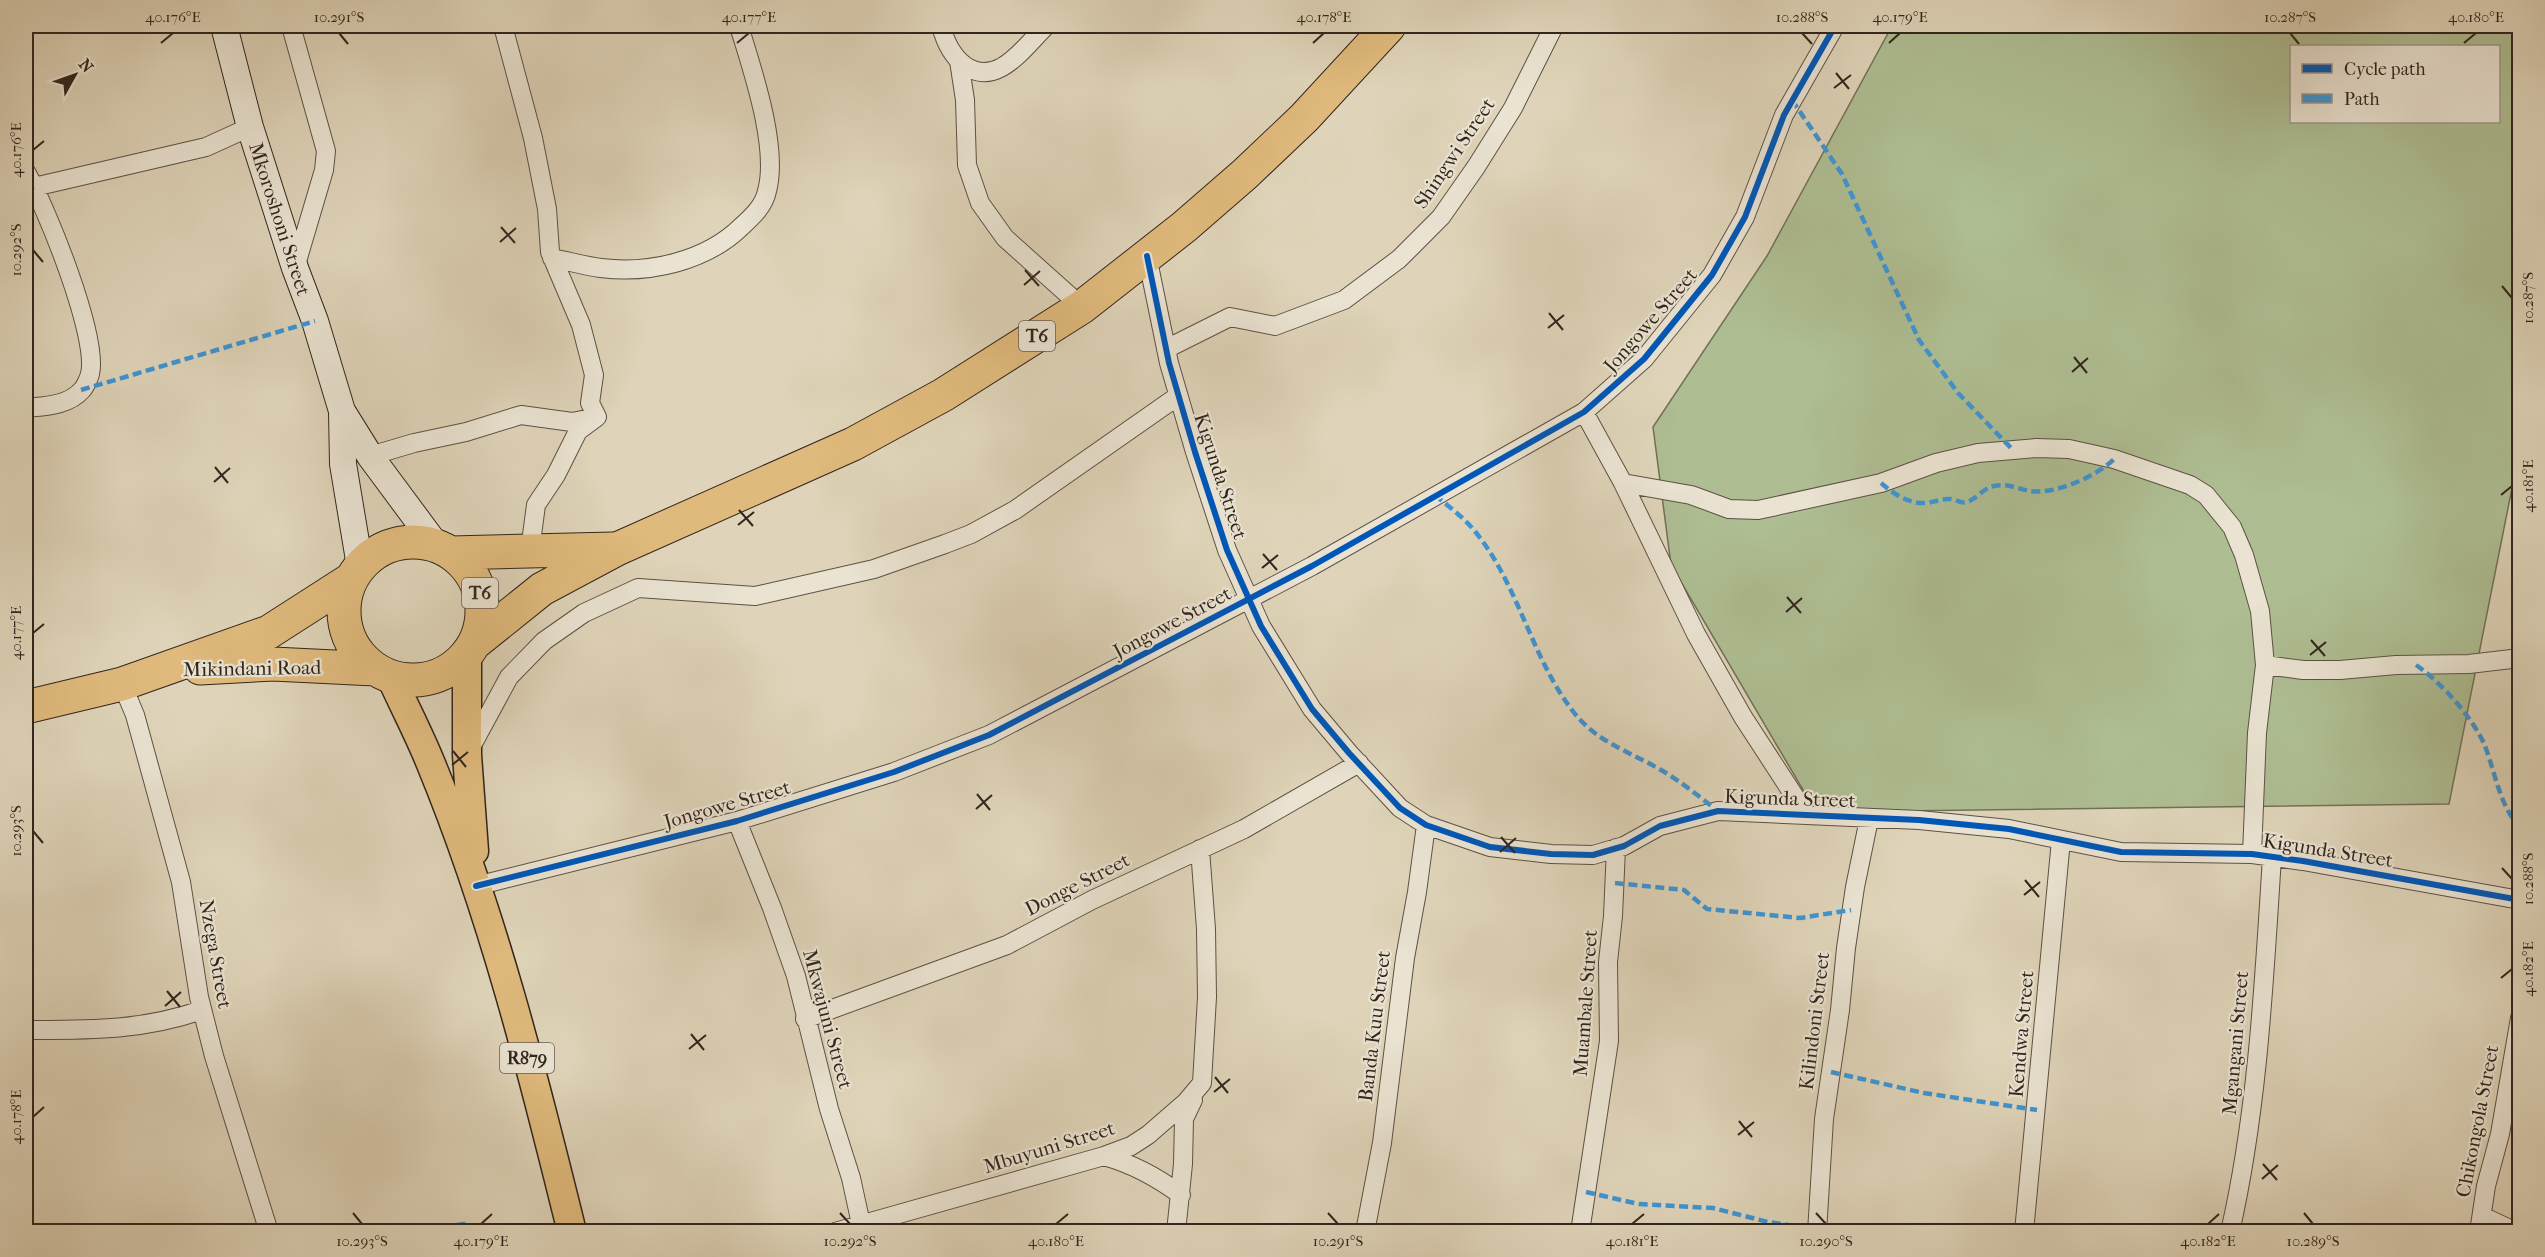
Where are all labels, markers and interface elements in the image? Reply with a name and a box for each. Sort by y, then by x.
text: 40.176°E [145,8,201,26]
text: 10.291°S [314,8,365,26]
text: 40.177°E [722,8,776,26]
text: 40.178°E [1297,8,1351,26]
text: 10.288°S [1776,8,1828,26]
text: 40.179°E [1872,8,1928,26]
text: 10.287°S [2264,8,2316,26]
text: 40.180°E [2448,8,2504,26]
north arrow [45,45,105,105]
legend [2290,45,2500,123]
text: N [75,55,98,77]
text: Cycle path [2344,59,2425,80]
text: Path [2344,89,2380,110]
street label: Shingwi Street [1409,94,1500,213]
text: 40.176°E [7,122,25,178]
street label: Mkoroshoni Street [244,140,315,299]
text: 10.292°S [7,223,25,276]
street label: Jongowe Street [1598,264,1702,379]
text: 10.287°S [2519,272,2537,324]
road number: T6 [1019,321,1055,351]
street label: Kigunda Street [1189,410,1252,542]
text: 40.181°E [2519,460,2537,512]
road number: T6 [462,578,498,608]
street label: Jongowe Street [1107,582,1235,664]
text: 40.177°E [7,606,25,660]
street label: Mikindani Road [183,656,323,681]
street label: Jongowe Street [659,775,793,834]
street label: Kigunda Street [1724,785,1856,812]
text: 10.293°S [7,805,25,857]
street label: Kigunda Street [2261,829,2395,872]
street label: Donge Street [1021,848,1133,921]
text: 10.288°S [2519,853,2537,905]
street label: Nzega Street [195,898,236,1010]
street label: Muambale Street [1569,929,1602,1077]
text: 40.182°E [2519,941,2537,997]
street label: Mkwajuni Street [798,947,857,1091]
street label: Banda Kuu Street [1354,949,1395,1103]
street label: Kilindoni Street [1795,951,1834,1091]
street label: Kendwa Street [2004,970,2039,1098]
street label: Mgangani Street [2218,970,2253,1116]
road number: R879 [500,1043,554,1073]
street label: Chikongola Street [2451,1043,2504,1199]
text: 40.178°E [7,1090,25,1144]
street label: Mbuyuni Street [981,1117,1118,1178]
text: 10.293°S [336,1232,388,1250]
text: 40.179°E [453,1232,509,1250]
text: 10.292°S [824,1232,877,1250]
text: 40.180°E [1028,1232,1084,1250]
text: 10.291°S [1313,1232,1364,1250]
text: 40.181°E [1606,1232,1658,1250]
text: 10.290°S [1799,1232,1853,1250]
text: 40.182°E [2180,1232,2236,1250]
text: 10.289°S [2287,1232,2340,1250]

